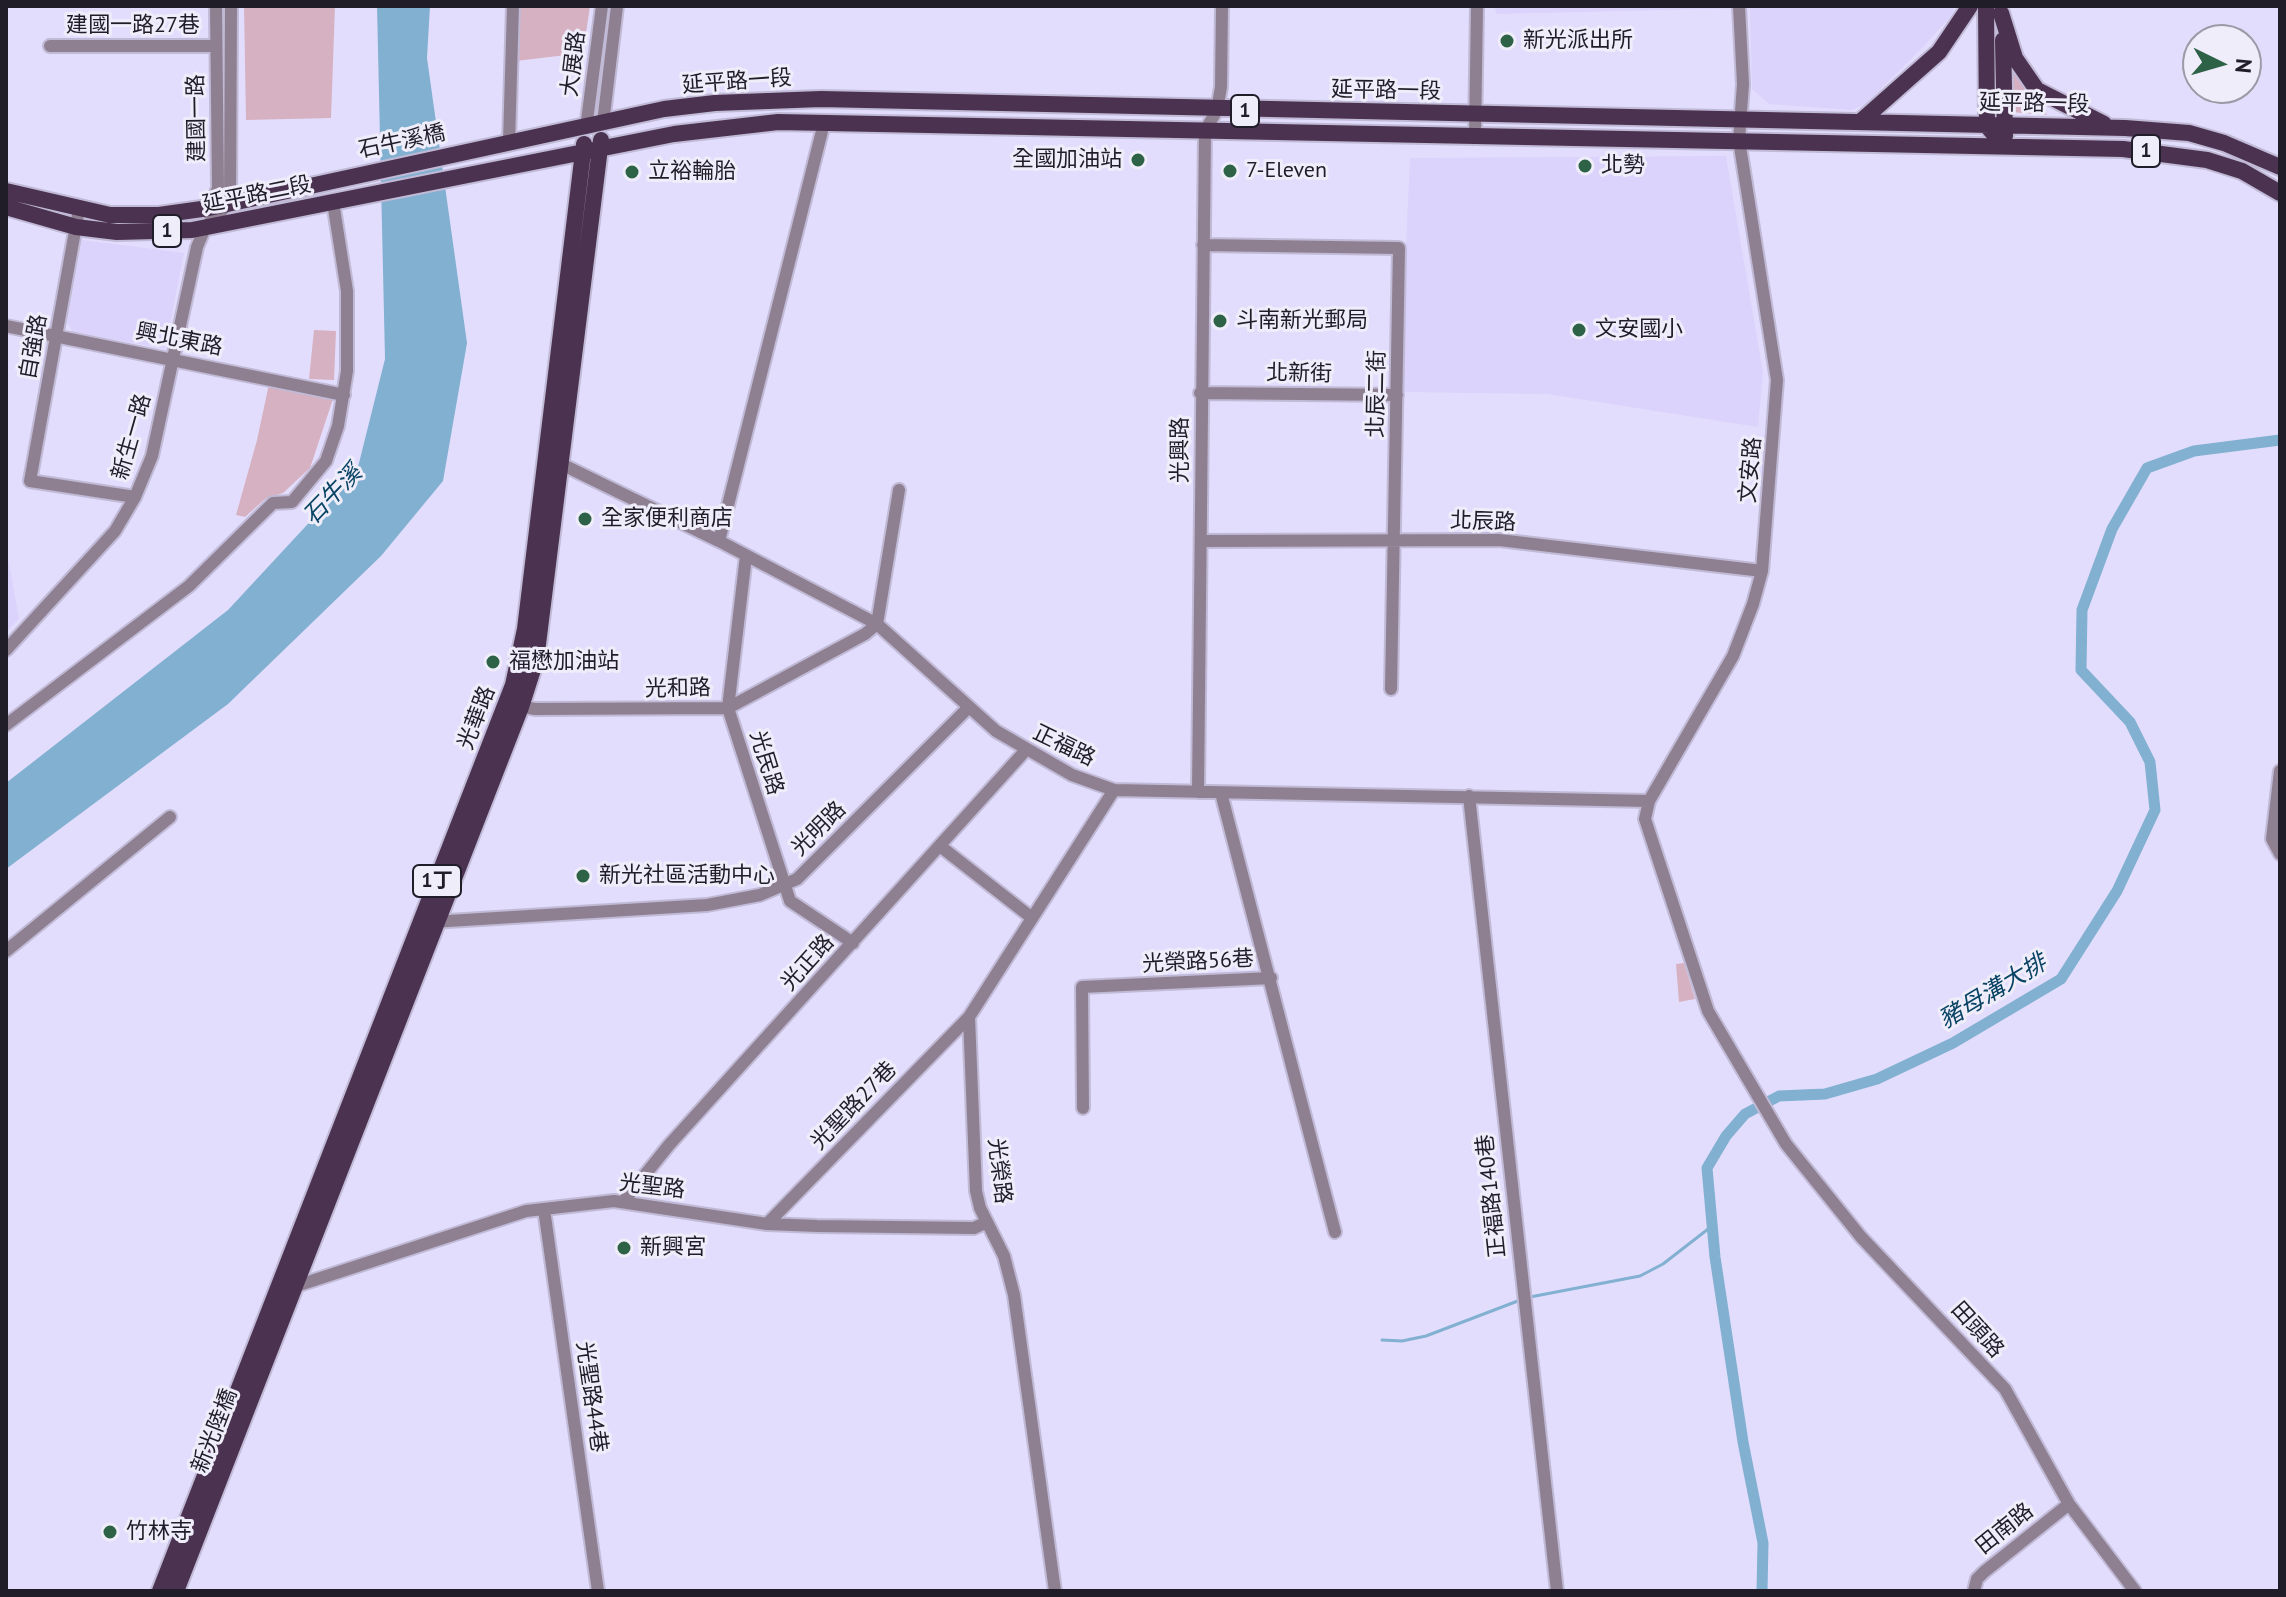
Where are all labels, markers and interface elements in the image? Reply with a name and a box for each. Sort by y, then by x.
street label: 建國一路27巷 [66,13,200,39]
north arrow [2182,24,2262,104]
place label: 新光派出所 [1523,28,1633,54]
street label: 大展路 [557,30,591,98]
marker: 新光派出所 [1498,32,1516,50]
text: N [2229,57,2258,74]
street label: 延平路一段 [681,65,793,99]
street label: 建國一路 [183,74,211,162]
street label: 延平路一段 [1331,77,1441,105]
street label: 延平路一段 [1979,90,2089,118]
road number: 1 [1231,95,1259,127]
street label: 石牛溪橋 [356,120,448,164]
road number: 1 [2132,135,2160,167]
place label: 全國加油站 [1012,147,1122,173]
marker: 全國加油站 [1129,151,1147,169]
place label: 北勢 [1601,153,1645,179]
marker: 北勢 [1576,157,1594,175]
place label: 7-Eleven [1246,158,1327,184]
place label: 立裕輪胎 [648,159,736,185]
marker: 7-Eleven [1221,162,1239,180]
marker: 立裕輪胎 [623,163,641,181]
street label: 延平路二段 [200,172,314,218]
road number: 1 [153,215,181,247]
place label: 斗南新光郵局 [1236,308,1368,334]
street label: 自強路 [15,312,53,382]
marker: 斗南新光郵局 [1211,312,1229,330]
place label: 文安國小 [1595,317,1683,343]
street label: 興北東路 [133,319,225,361]
marker: 文安國小 [1570,321,1588,339]
street label: 北辰二街 [1363,350,1391,438]
street label: 北新街 [1266,360,1332,388]
street label: 新生一路 [107,391,157,483]
street label: 光興路 [1168,417,1194,483]
street label: 文安路 [1735,436,1767,504]
water label: 石牛溪 [298,459,368,531]
place label: 全家便利商店 [601,506,733,532]
street label: 北辰路 [1450,508,1516,536]
marker: 全家便利商店 [576,510,594,528]
place label: 福懋加油站 [509,649,619,675]
marker: 福懋加油站 [484,653,502,671]
street label: 光和路 [645,675,711,703]
street label: 光華路 [453,682,501,754]
street label: 正福路 [1029,720,1099,772]
street label: 光民路 [744,728,788,798]
street label: 光明路 [786,796,852,862]
place label: 新光社區活動中心 [599,863,775,889]
road number: 1丁 [413,865,461,897]
marker: 新光社區活動中心 [574,867,592,885]
street label: 光正路 [776,930,840,996]
street label: 光榮路56巷 [1141,946,1255,978]
water label: 豬母溝大排 [1934,949,2052,1035]
street label: 光聖路27巷 [806,1057,902,1155]
street label: 正福路140巷 [1472,1133,1512,1259]
street label: 光榮路 [982,1137,1016,1205]
street label: 光聖路 [618,1170,686,1204]
place label: 新興宮 [640,1235,706,1261]
marker: 新興宮 [615,1239,633,1257]
street label: 田頭路 [1945,1297,2009,1363]
street label: 光聖路44巷 [570,1340,612,1454]
street label: 新光陸橋 [187,1385,243,1477]
street label: 田南路 [1971,1498,2039,1560]
place label: 竹林寺 [126,1519,192,1545]
marker: 竹林寺 [101,1523,119,1541]

